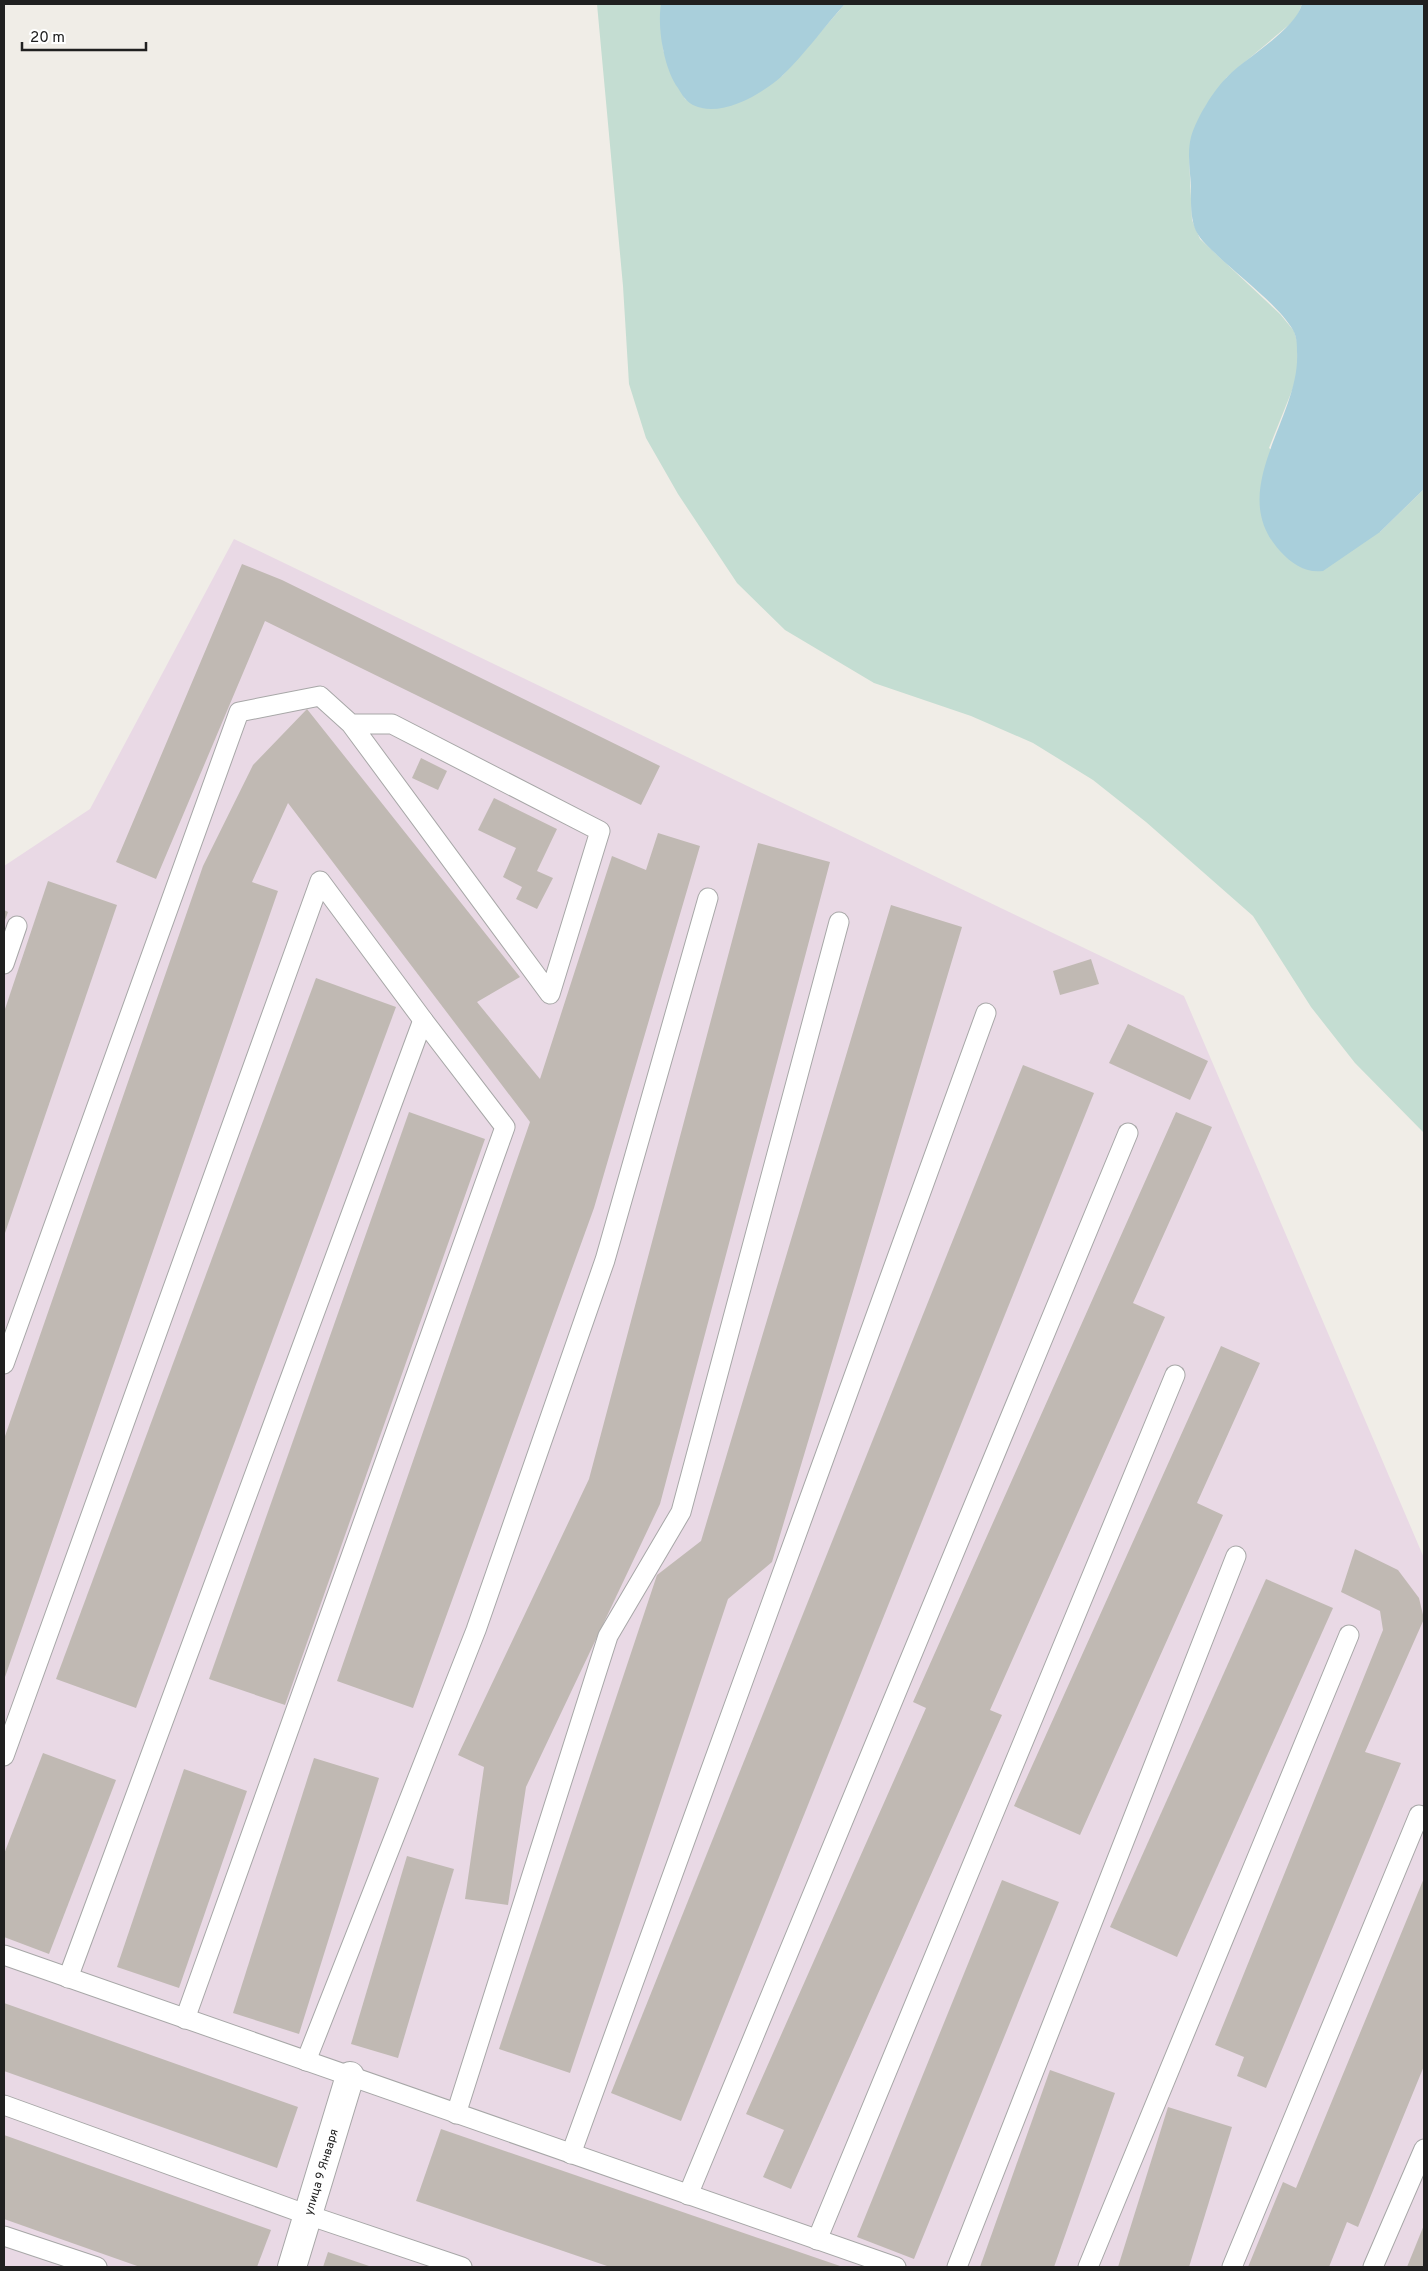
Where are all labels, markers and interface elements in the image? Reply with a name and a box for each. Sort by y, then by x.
scale bar [22,20,146,52]
text: 20 m [30,29,65,48]
street label: улица 9 Января [301,2127,343,2217]

